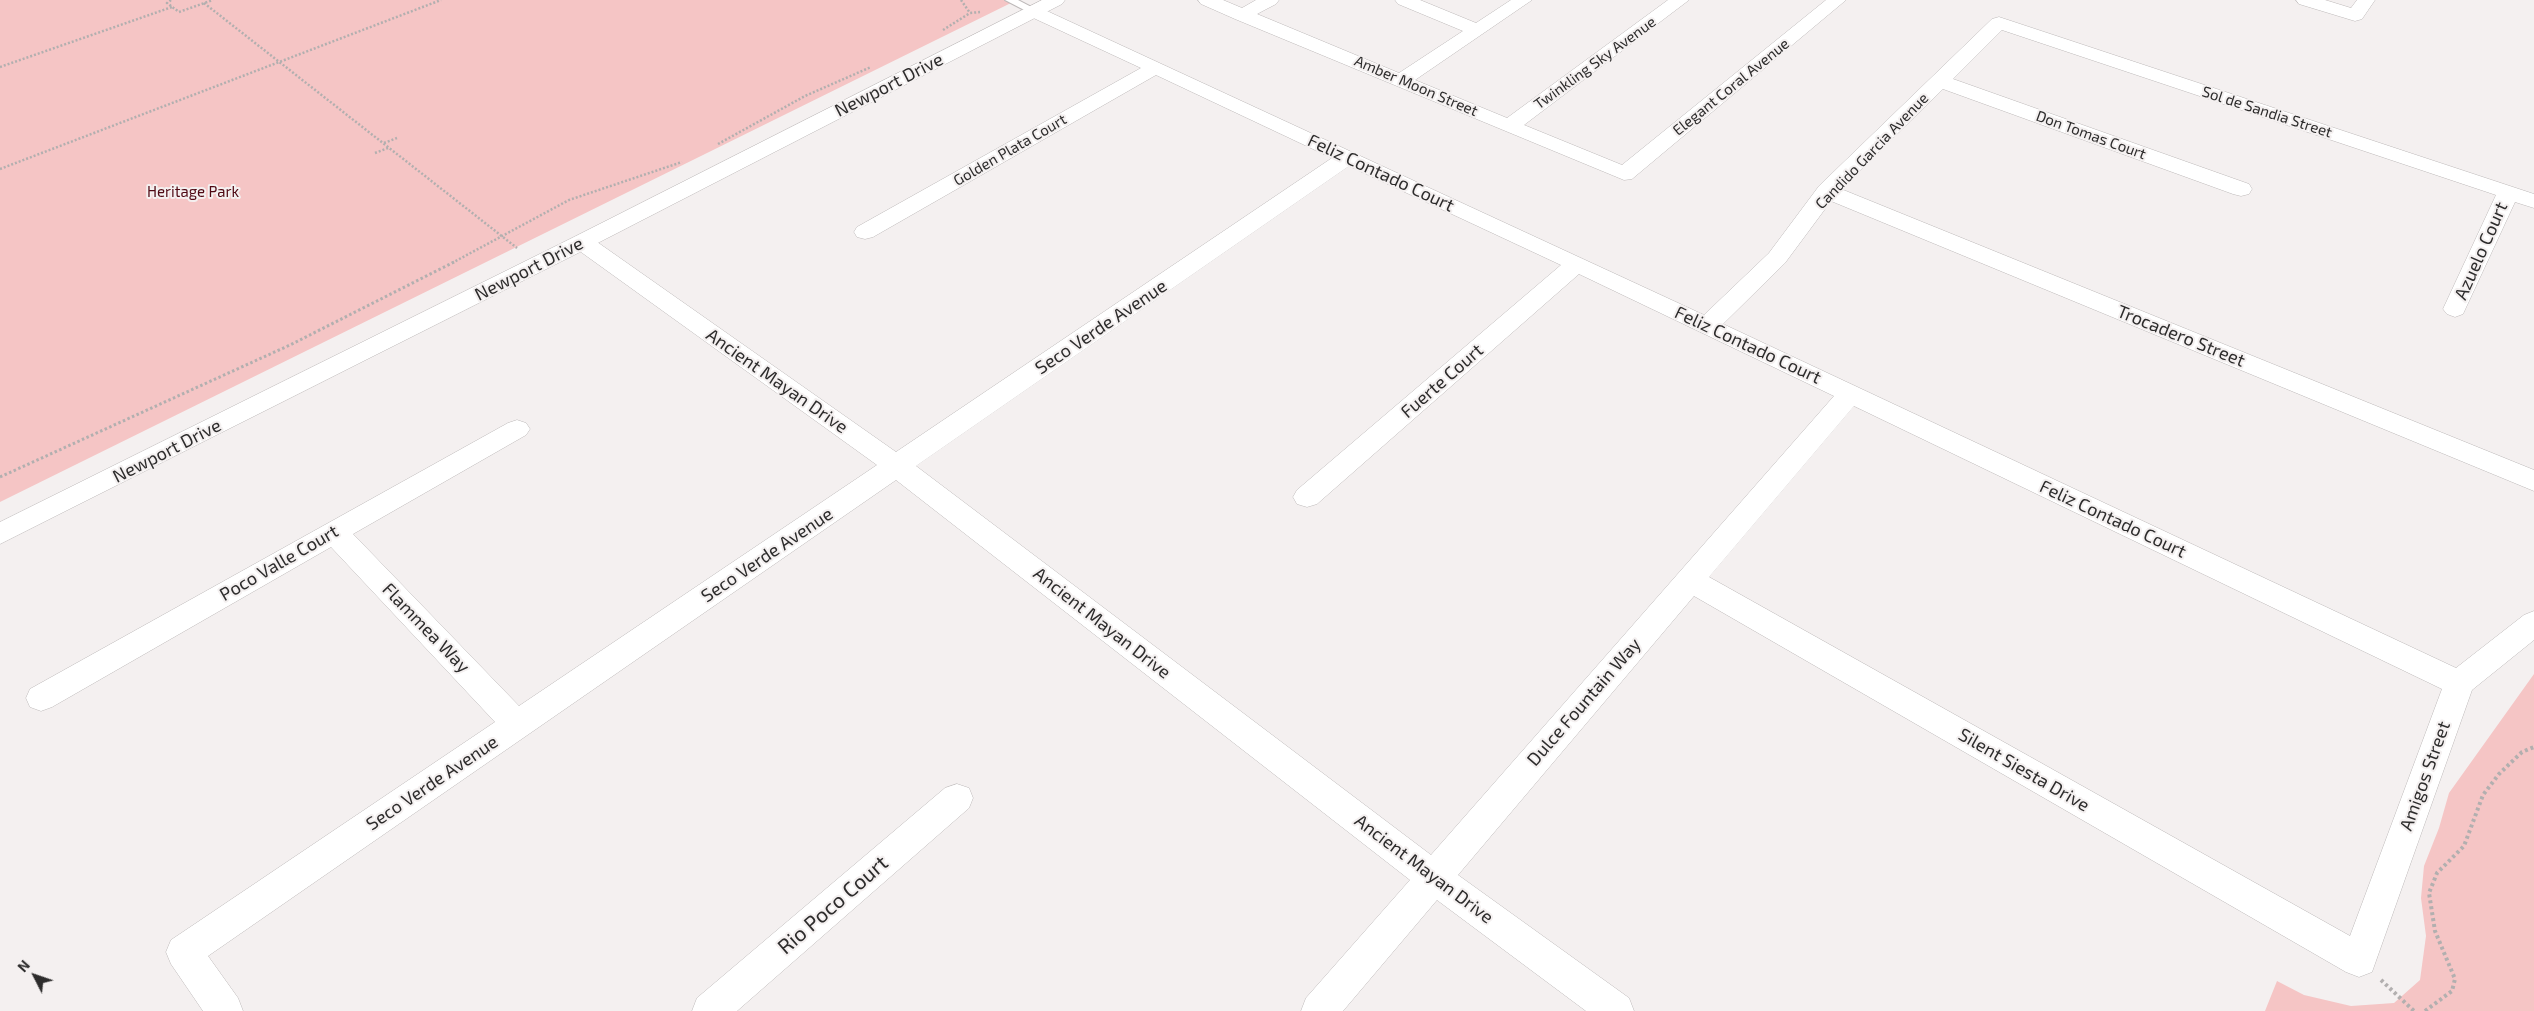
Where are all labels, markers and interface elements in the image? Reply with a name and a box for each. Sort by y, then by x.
street label: Twinkling Sky Avenue [1531,13,1659,113]
street label: Elegant Coral Avenue [1669,35,1793,139]
street label: Newport Drive [831,48,947,122]
street label: Amber Moon Street [1352,52,1480,120]
street label: Sol de Sandia Street [2200,82,2334,142]
street label: Candido Garcia Avenue [1812,89,1932,213]
street label: Don Tomas Court [2034,107,2148,163]
street label: Golden Plata Court [950,110,1070,190]
street label: Feliz Contado Court [1304,130,1458,216]
park label: Heritage Park [147,183,239,201]
street label: Azuelo Court [2450,199,2512,303]
street label: Newport Drive [471,232,587,306]
street label: Seco Verde Avenue [1031,275,1171,379]
street label: Trocadero Street [2114,301,2248,371]
street label: Feliz Contado Court [1671,302,1825,388]
street label: Ancient Mayan Drive [702,324,852,438]
street label: Fuerte Court [1396,339,1488,423]
street label: Newport Drive [109,414,225,488]
street label: Feliz Contado Court [2036,476,2190,562]
street label: Seco Verde Avenue [697,503,837,607]
street label: Poco Valle Court [216,520,342,606]
street label: Ancient Mayan Drive [1029,563,1175,683]
street label: Flammea Way [378,579,474,677]
street label: Dulce Fountain Way [1523,634,1645,770]
street label: Amigos Street [2395,718,2455,834]
street label: Silent Siesta Drive [1955,724,2093,816]
street label: Seco Verde Avenue [362,731,502,835]
street label: Ancient Mayan Drive [1350,810,1498,928]
street label: Rio Poco Court [773,850,893,960]
north arrow [10,951,60,1001]
text: N [14,956,33,975]

